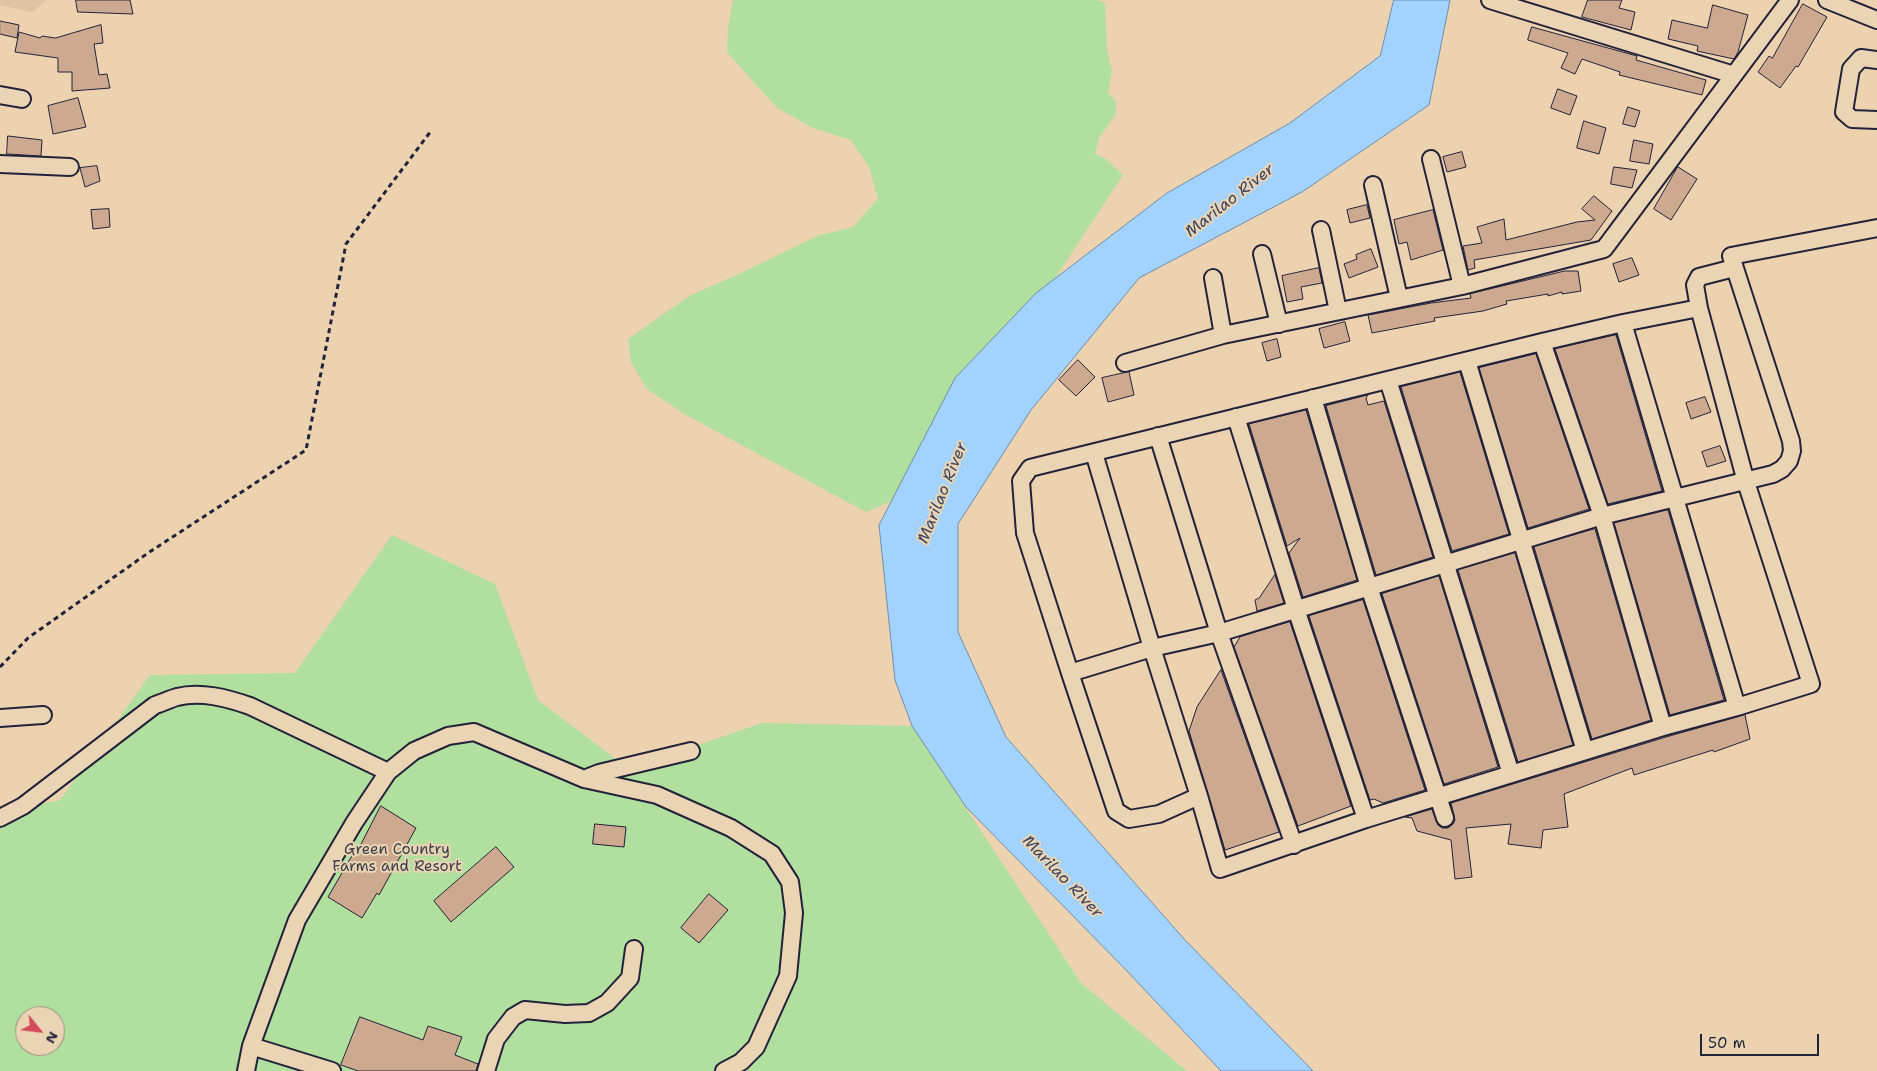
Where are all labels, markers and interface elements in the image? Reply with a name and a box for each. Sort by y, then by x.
water label: Marilao River [1182,160,1278,242]
water label: Marilao River [914,440,972,546]
water label: Marilao River [1018,832,1106,922]
park label: Green Country Farms and Resort [332,841,462,876]
north arrow [15,1006,65,1056]
scale bar [1702,1024,1821,1056]
text: N [42,1029,63,1047]
text: 50 m [1708,1033,1746,1053]

